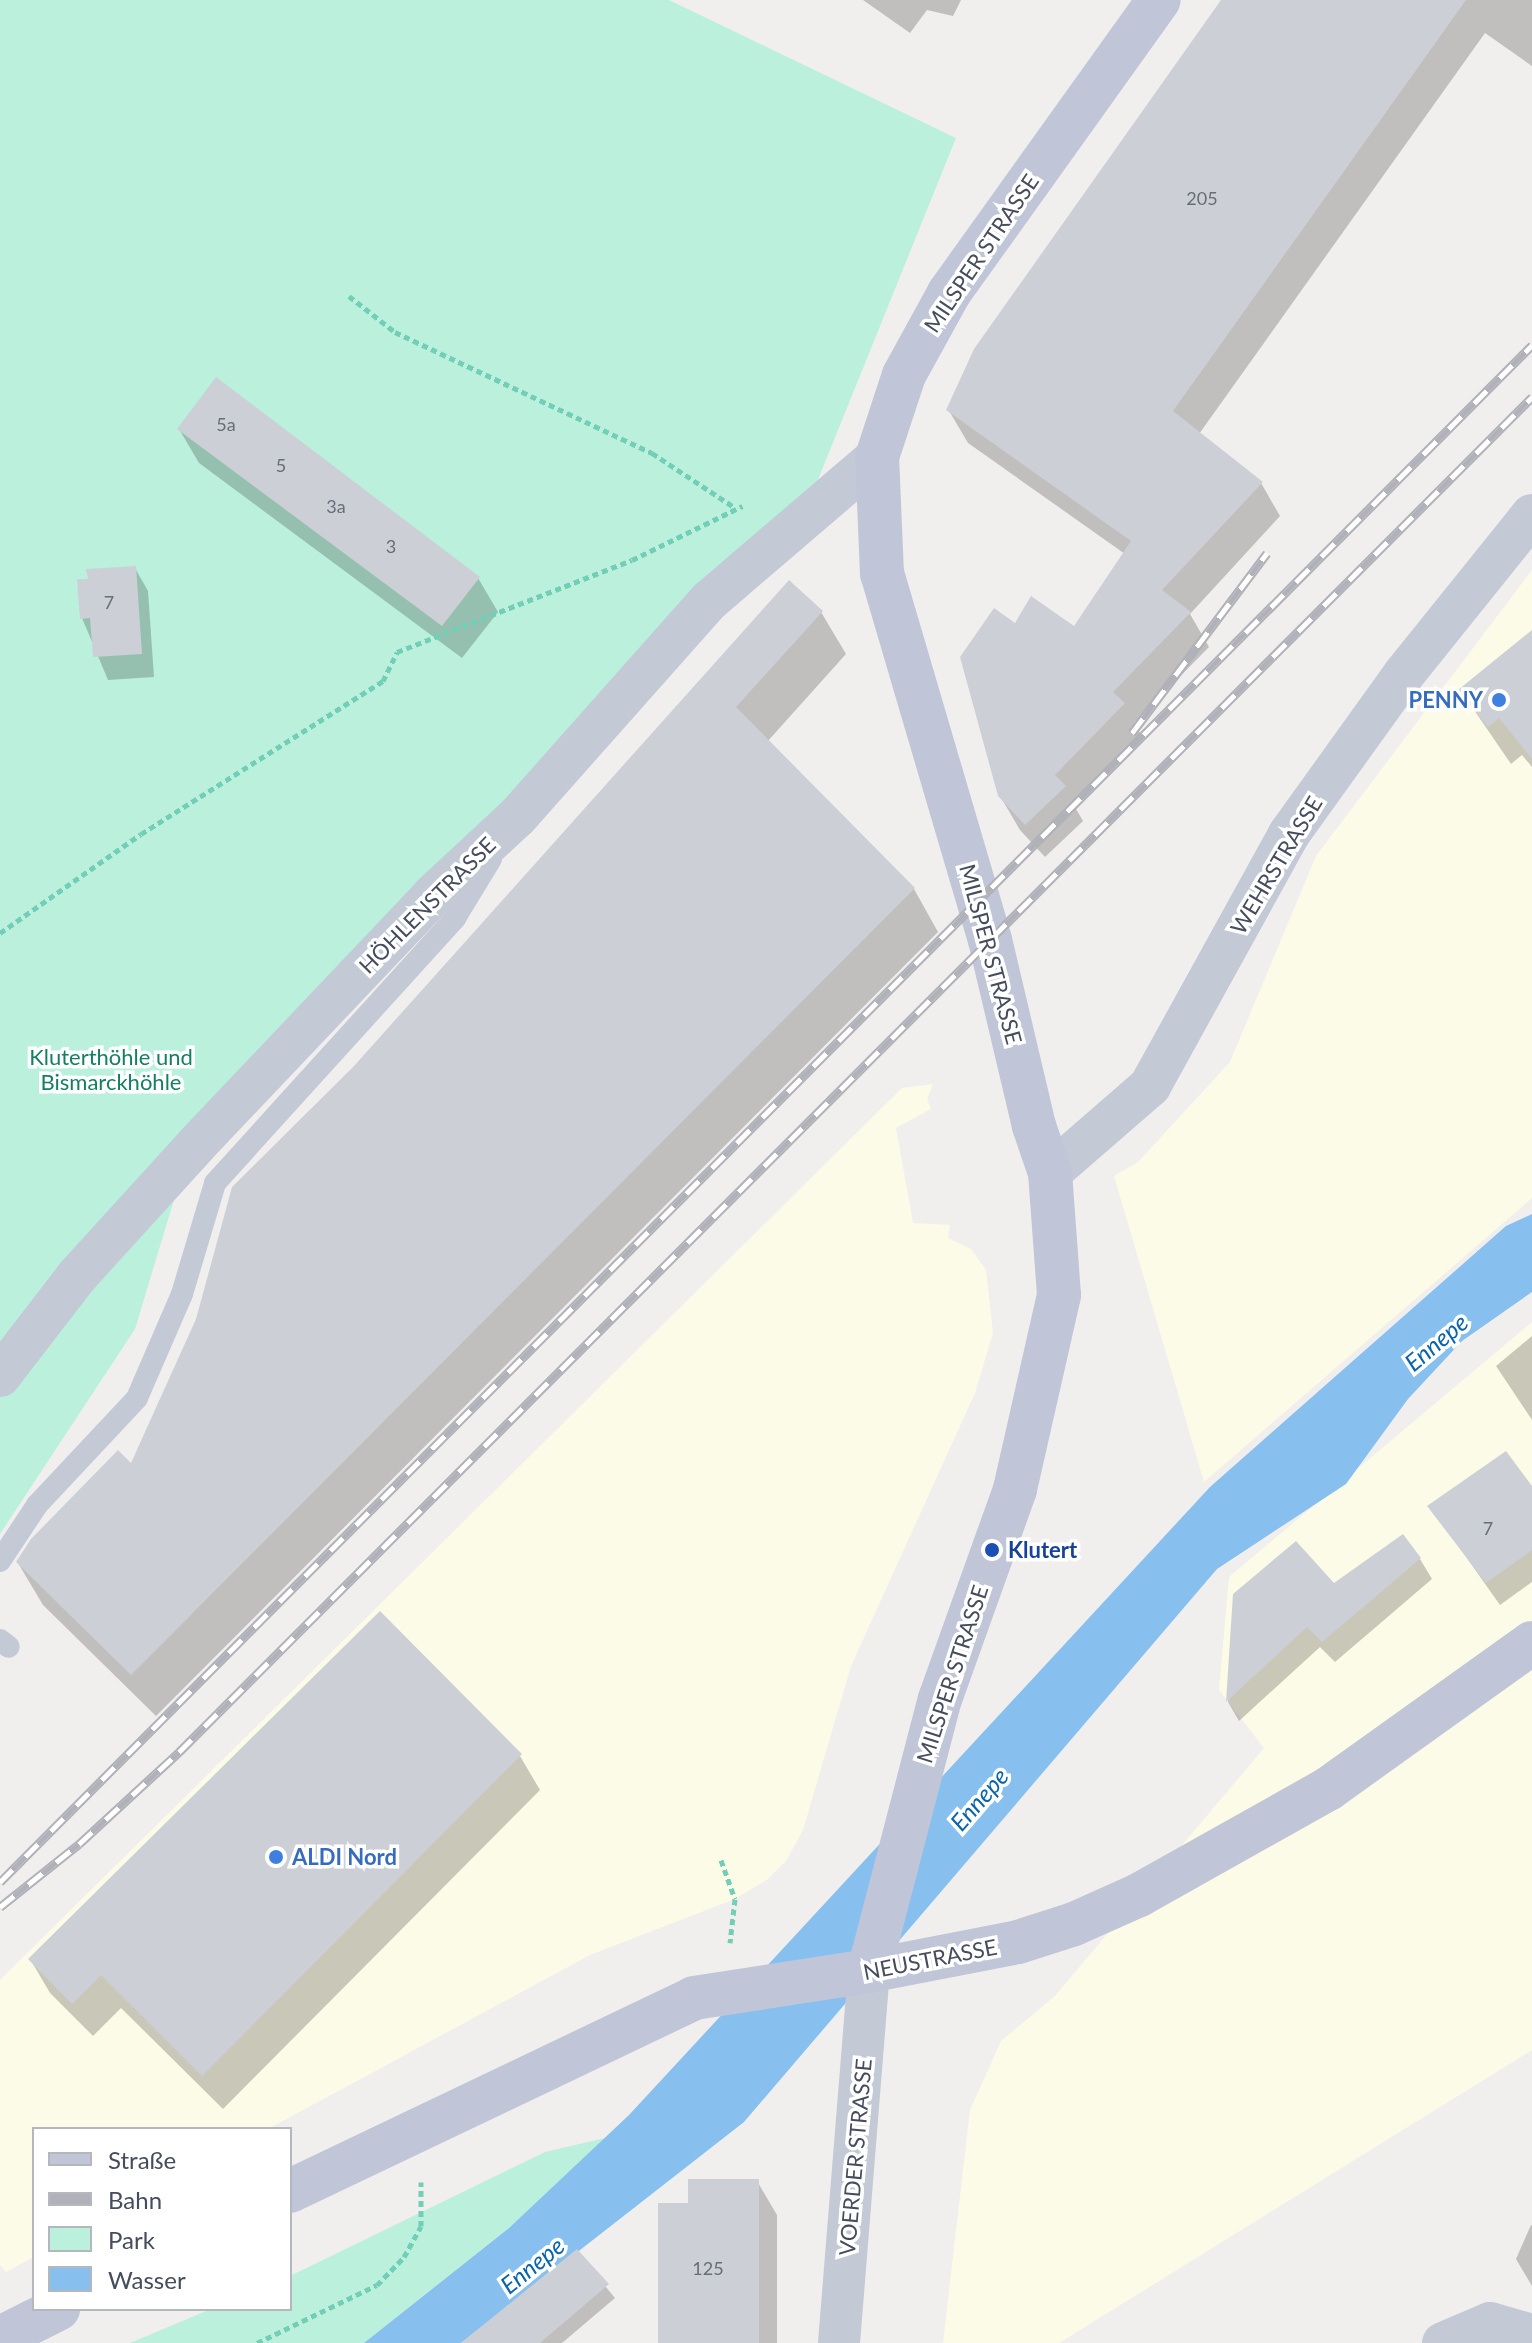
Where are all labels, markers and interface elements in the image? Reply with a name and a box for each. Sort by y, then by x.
street label: MILSPER STRASSE [918,169,1044,337]
house number: 205 [1186,187,1218,209]
house number: 5a [216,413,236,435]
house number: 5 [276,454,286,476]
house number: 3a [326,495,346,517]
house number: 3 [386,535,396,557]
house number: 7 [104,591,114,613]
place label: PENNY [1409,687,1483,713]
marker: PENNY [1490,691,1508,709]
street label: WEHRSTRASSE [1224,791,1328,939]
street label: HÖHLENSTRASSE [353,831,501,979]
street label: MILSPER STRASSE [954,861,1028,1047]
park label: Kluterthöhle und Bismarckhöhle [29,1043,193,1094]
water label: Ennepe [1399,1307,1473,1377]
house number: 7 [1483,1517,1493,1539]
place label: Klutert [1008,1537,1077,1563]
marker: Klutert [983,1541,1001,1559]
street label: MILSPER STRASSE [911,1582,993,1766]
water label: Ennepe [944,1762,1014,1836]
place label: ALDI Nord [292,1844,397,1870]
marker: ALDI Nord [267,1848,285,1866]
street label: NEUSTRASSE [861,1933,999,1985]
street label: VOERDER STRASSE [833,2057,877,2257]
legend [32,2127,292,2311]
text: Straße [108,2145,176,2174]
text: Bahn [108,2185,162,2214]
text: Park [108,2225,155,2254]
water label: Ennepe [494,2231,570,2299]
house number: 125 [692,2257,724,2279]
text: Wasser [108,2265,186,2294]

